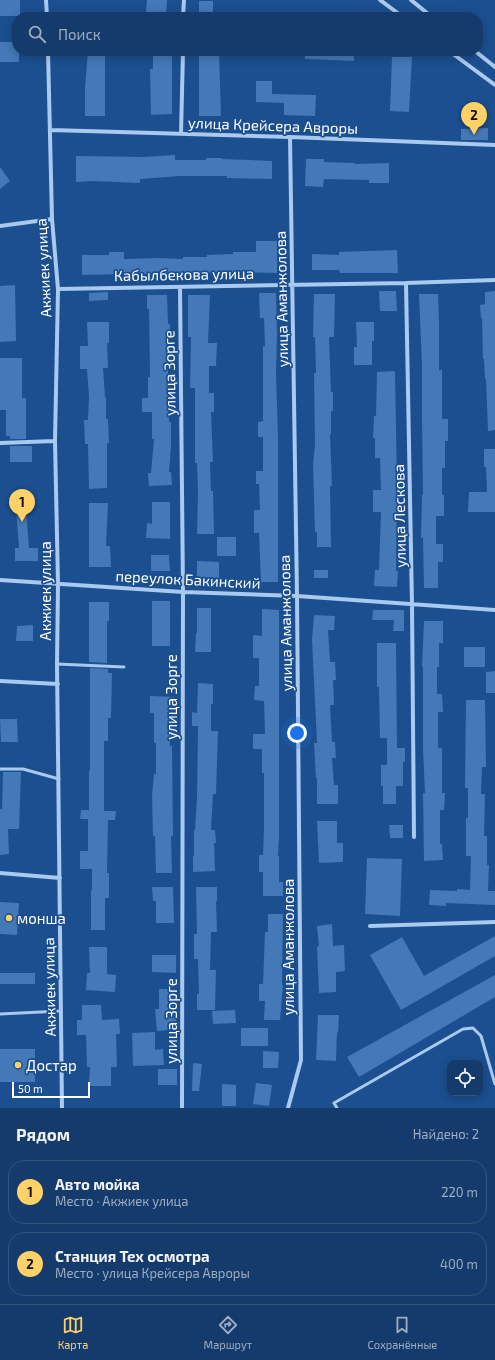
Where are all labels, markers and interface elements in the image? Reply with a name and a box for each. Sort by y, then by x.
search box [12,12,483,56]
icon: search [26,23,48,45]
text: Поиск [58,25,101,43]
pin: 2 [461,102,487,135]
street label: улица Крейсера Авроры [188,113,358,138]
street label: Акжиек улица [31,218,56,318]
street label: улица Аманжолова [271,231,292,367]
street label: Кабылбекова улица [114,264,254,285]
street label: улица Зорге [159,330,180,416]
street label: улица Лескова [389,464,410,568]
pin: 1 [9,489,35,522]
street label: Акжиек улица [36,541,55,641]
street label: улица Аманжолова [275,555,296,691]
street label: переулок Бакинский [115,566,261,593]
street label: улица Зорге [162,654,181,740]
your location [287,723,307,743]
street label: улица Аманжолова [279,879,298,1015]
place label: монша [17,909,66,927]
marker: монша [4,913,14,923]
street label: Акжиек улица [39,937,60,1037]
street label: улица Зорге [162,978,181,1064]
place label: Достар [26,1056,77,1074]
marker: Достар [13,1060,23,1070]
map controls [447,1060,483,1096]
button: locate [447,1060,483,1096]
scale bar [12,1080,90,1099]
text: 50 m [18,1082,43,1095]
text: Рядом [16,1124,70,1144]
text: Найдено: 2 [413,1126,479,1142]
text: Авто мойка [55,1175,140,1193]
text: 1 [27,1184,33,1200]
text: 220 m [441,1184,478,1200]
text: Место · Акжиек улица [55,1193,189,1209]
text: Станция Тех осмотра [55,1247,210,1265]
text: 2 [26,1256,34,1272]
text: 400 m [440,1256,478,1272]
text: Место · улица Крейсера Авроры [55,1265,250,1281]
tab: Карта [58,1314,88,1351]
tab: Маршрут [204,1314,252,1351]
tab: Сохранённые [368,1314,437,1351]

